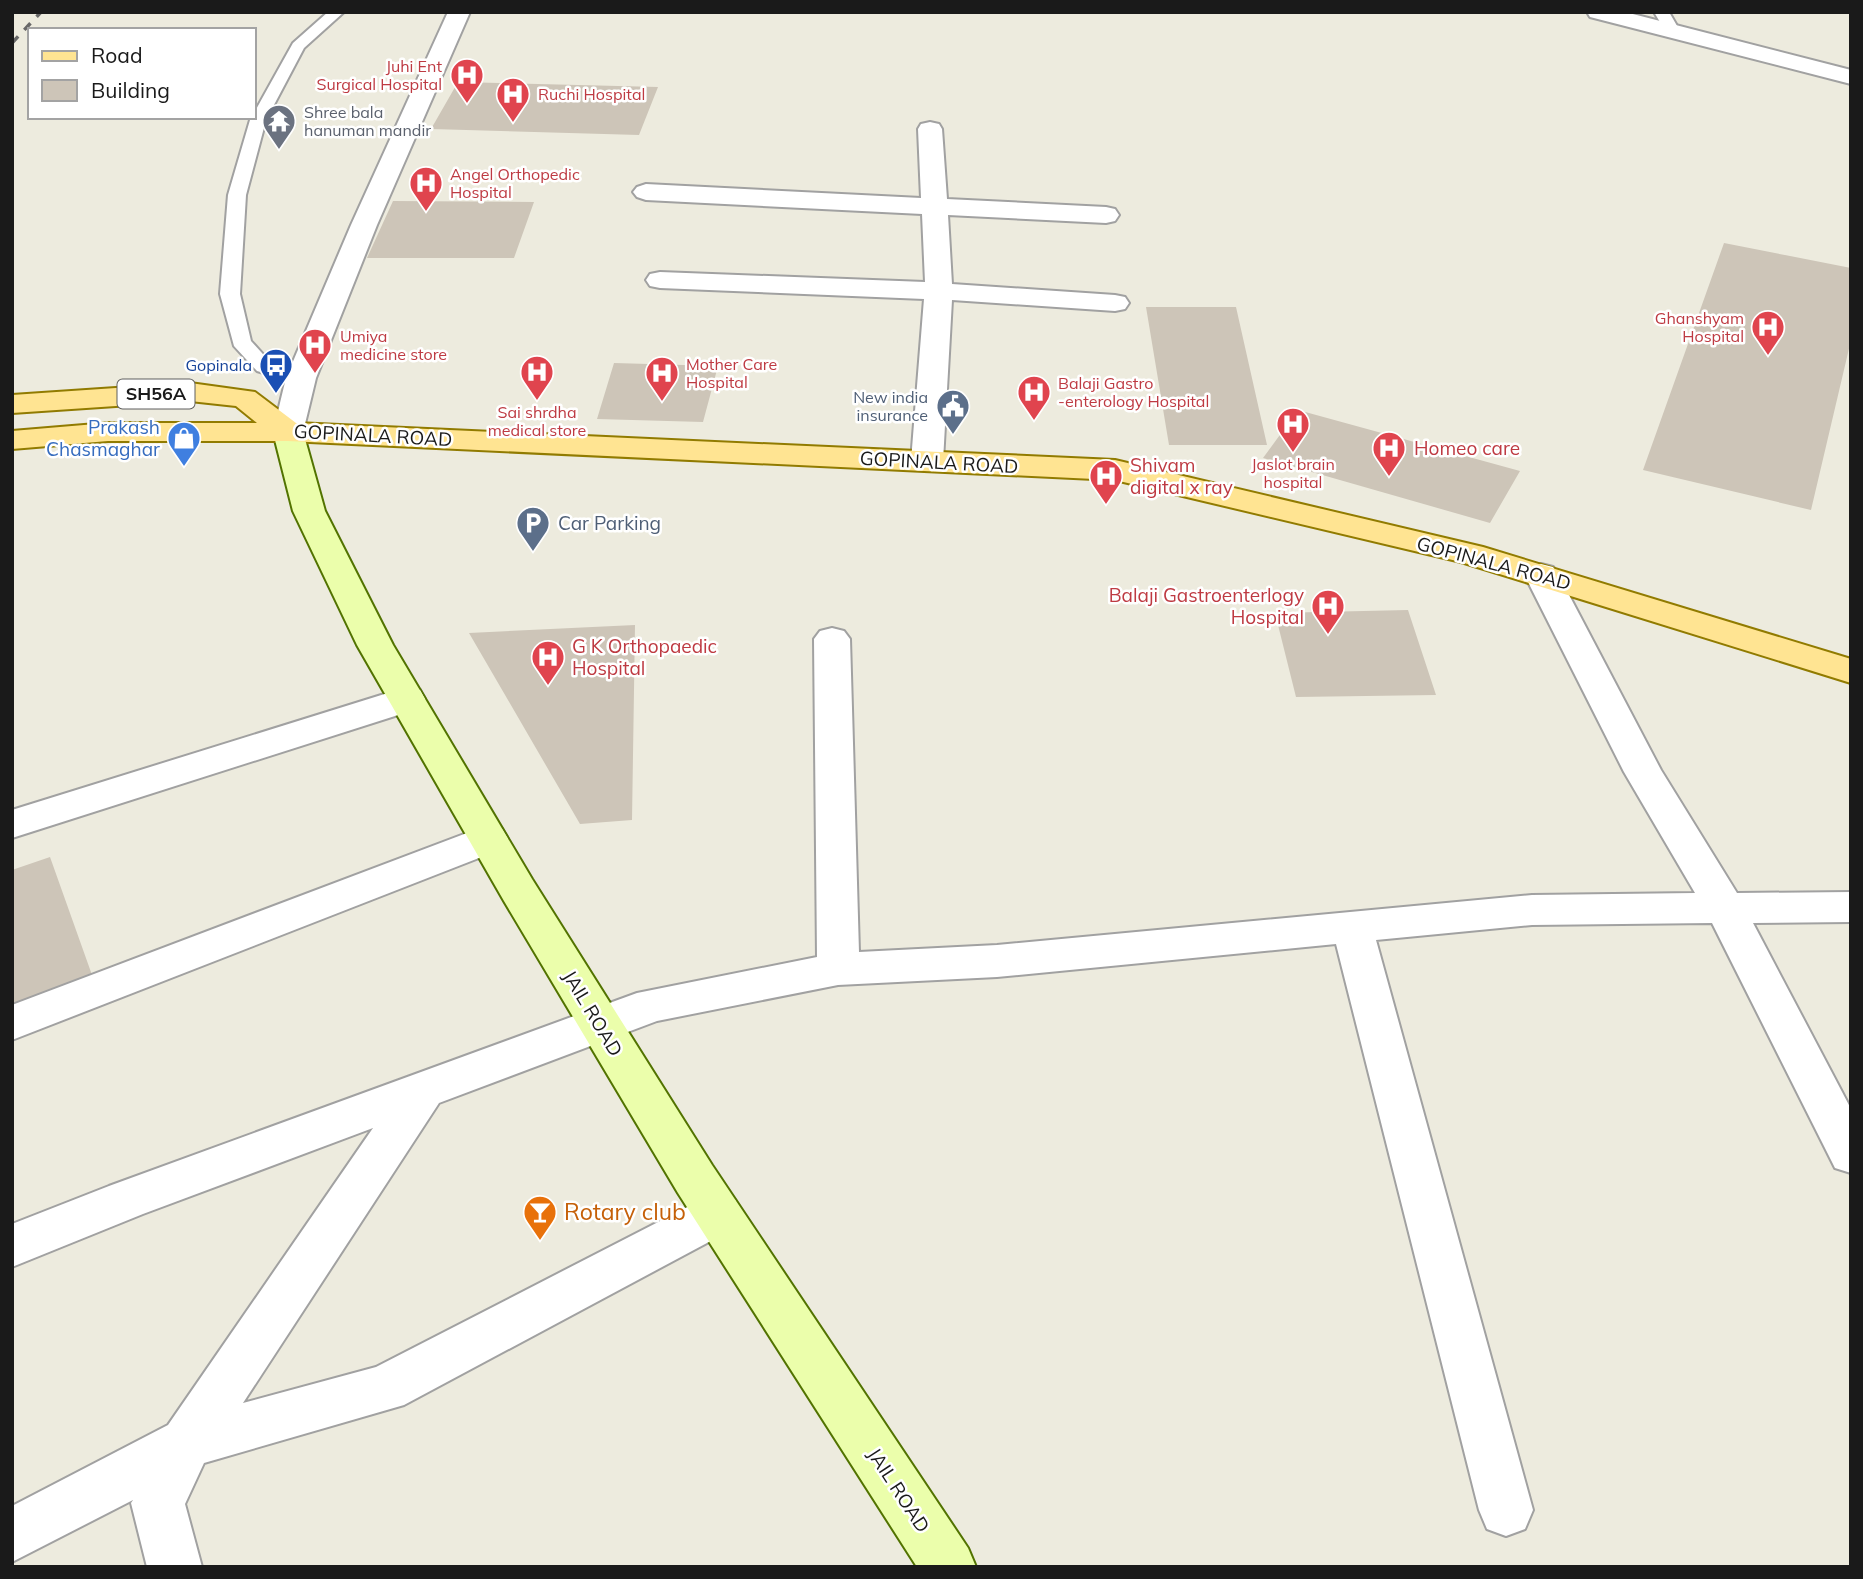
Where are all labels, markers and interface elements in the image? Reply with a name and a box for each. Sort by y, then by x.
legend [28,28,256,119]
text: Road [91,42,142,68]
place label: Juhi Ent Surgical Hospital [316,56,442,94]
hospital icon: Juhi Ent Surgical Hospital [448,56,486,105]
hospital icon: Ruchi Hospital [494,75,532,124]
text: Building [91,77,170,103]
place label: Ruchi Hospital [538,84,645,104]
temple icon: Shree bala hanuman mandir [260,102,298,151]
place label: Shree bala hanuman mandir [304,102,431,140]
hospital icon: Angel Orthopedic Hospital [407,164,445,213]
place label: Angel Orthopedic Hospital [450,164,580,202]
place label: Ghanshyam Hospital [1655,308,1744,346]
hospital icon: Ghanshyam Hospital [1749,308,1787,357]
hospital icon: Umiya medicine store [296,326,334,375]
place label: Umiya medicine store [340,326,447,364]
bus stop icon: Gopinala [257,346,295,395]
hospital icon: Sai shrdha medical store [518,353,556,402]
hospital icon: Mother Care Hospital [643,354,681,403]
place label: Mother Care Hospital [686,354,777,392]
place label: Gopinala [185,355,252,375]
hospital icon: Balaji Gastro -enterology Hospital [1015,373,1053,422]
place label: Balaji Gastro -enterology Hospital [1058,373,1209,411]
road number: SH56A [118,380,194,408]
place label: New india insurance [853,387,928,425]
public building icon: New india insurance [934,387,972,436]
place label: Sai shrdha medical store [488,402,586,440]
hospital icon: Jaslot brain hospital [1274,405,1312,454]
place label: Prakash Chasmaghar [46,415,160,461]
shop icon: Prakash Chasmaghar [165,419,203,468]
street label: GOPINALA ROAD [293,419,453,451]
hospital icon: Homeo care [1370,429,1408,478]
place label: Homeo care [1414,436,1520,460]
street label: GOPINALA ROAD [859,446,1019,478]
place label: Shivam digital x ray [1130,453,1233,499]
place label: Jaslot brain hospital [1251,454,1335,492]
hospital icon: Shivam digital x ray [1087,457,1125,506]
parking icon: Car Parking [514,504,552,553]
place label: Car Parking [558,511,661,535]
street label: GOPINALA ROAD [1414,531,1574,595]
place label: Balaji Gastroenterlogy Hospital [1109,583,1304,629]
hospital icon: Balaji Gastroenterlogy Hospital [1309,587,1347,636]
place label: G K Orthopaedic Hospital [572,634,717,680]
hospital icon: G K Orthopaedic Hospital [529,638,567,687]
street label: JAIL ROAD [558,966,628,1060]
bar icon: Rotary club [521,1193,559,1242]
place label: Rotary club [564,1197,686,1226]
street label: JAIL ROAD [863,1443,935,1537]

